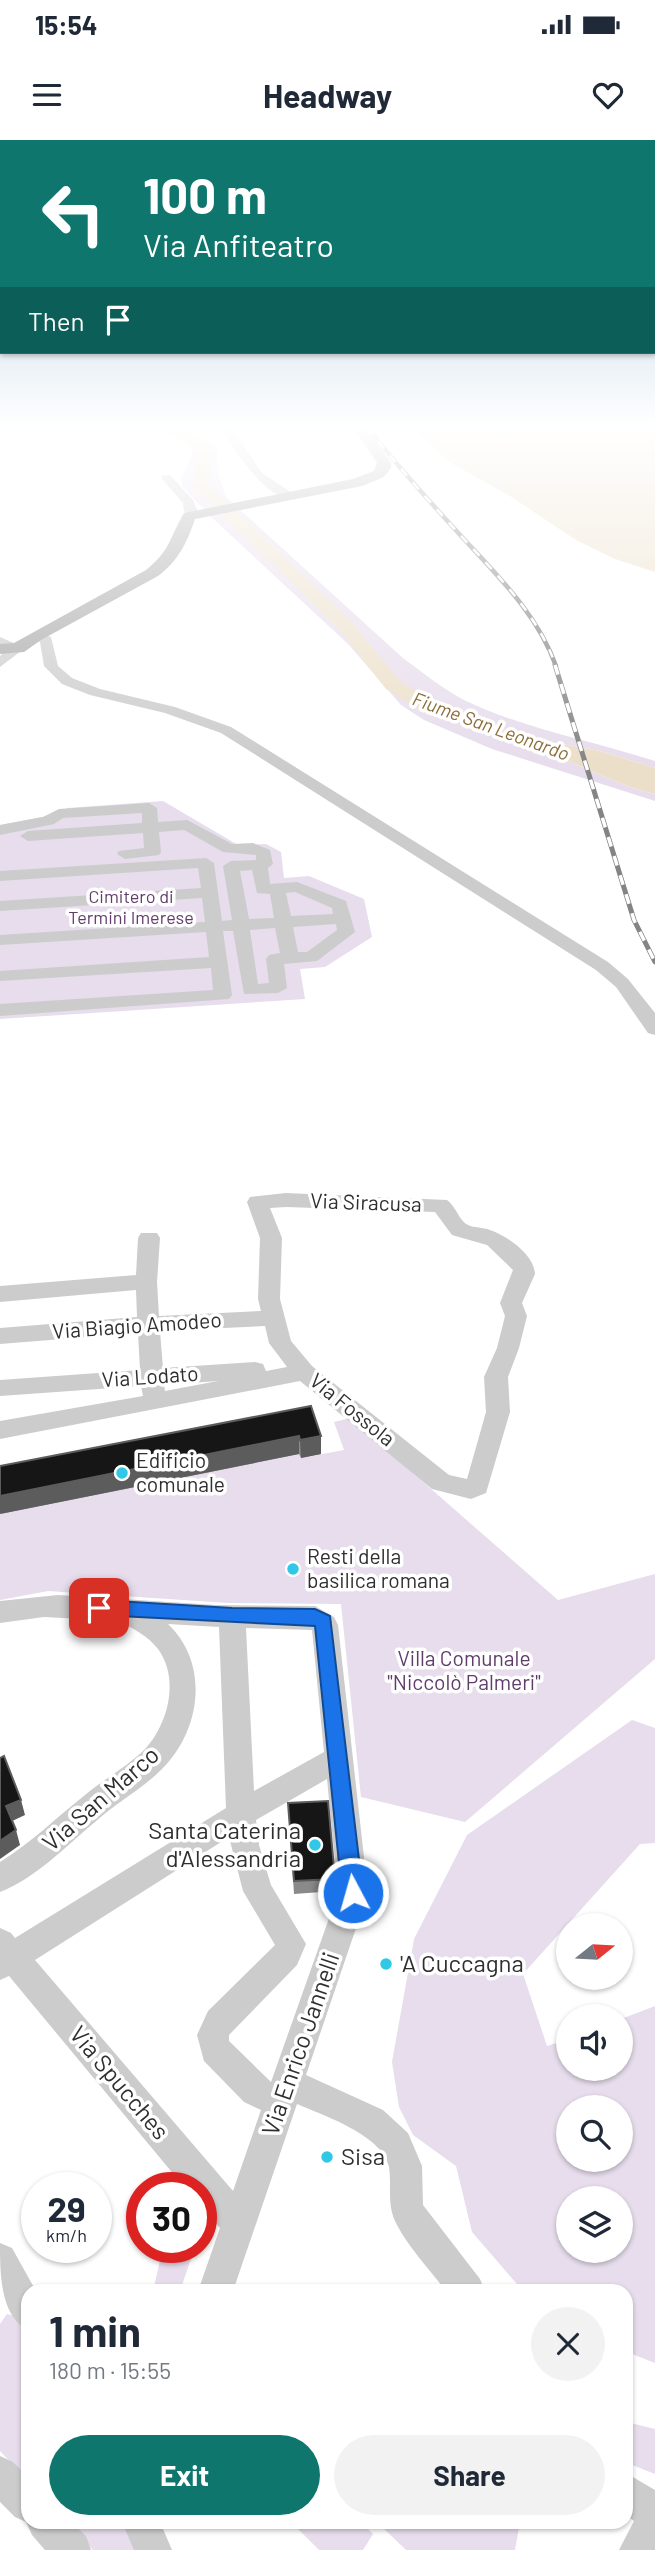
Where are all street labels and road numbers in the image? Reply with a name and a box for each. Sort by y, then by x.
street label: Via Siracusa [310,1187,422,1216]
street label: Via Biagio Amodeo [51,1306,222,1343]
street label: Via Lodato [101,1360,199,1391]
street label: Via Fossola [305,1367,400,1451]
street label: Via San Marco [36,1739,164,1856]
street label: Via Enrico Jannelli [255,1948,344,2139]
street label: Via Spucches [64,2019,176,2145]

